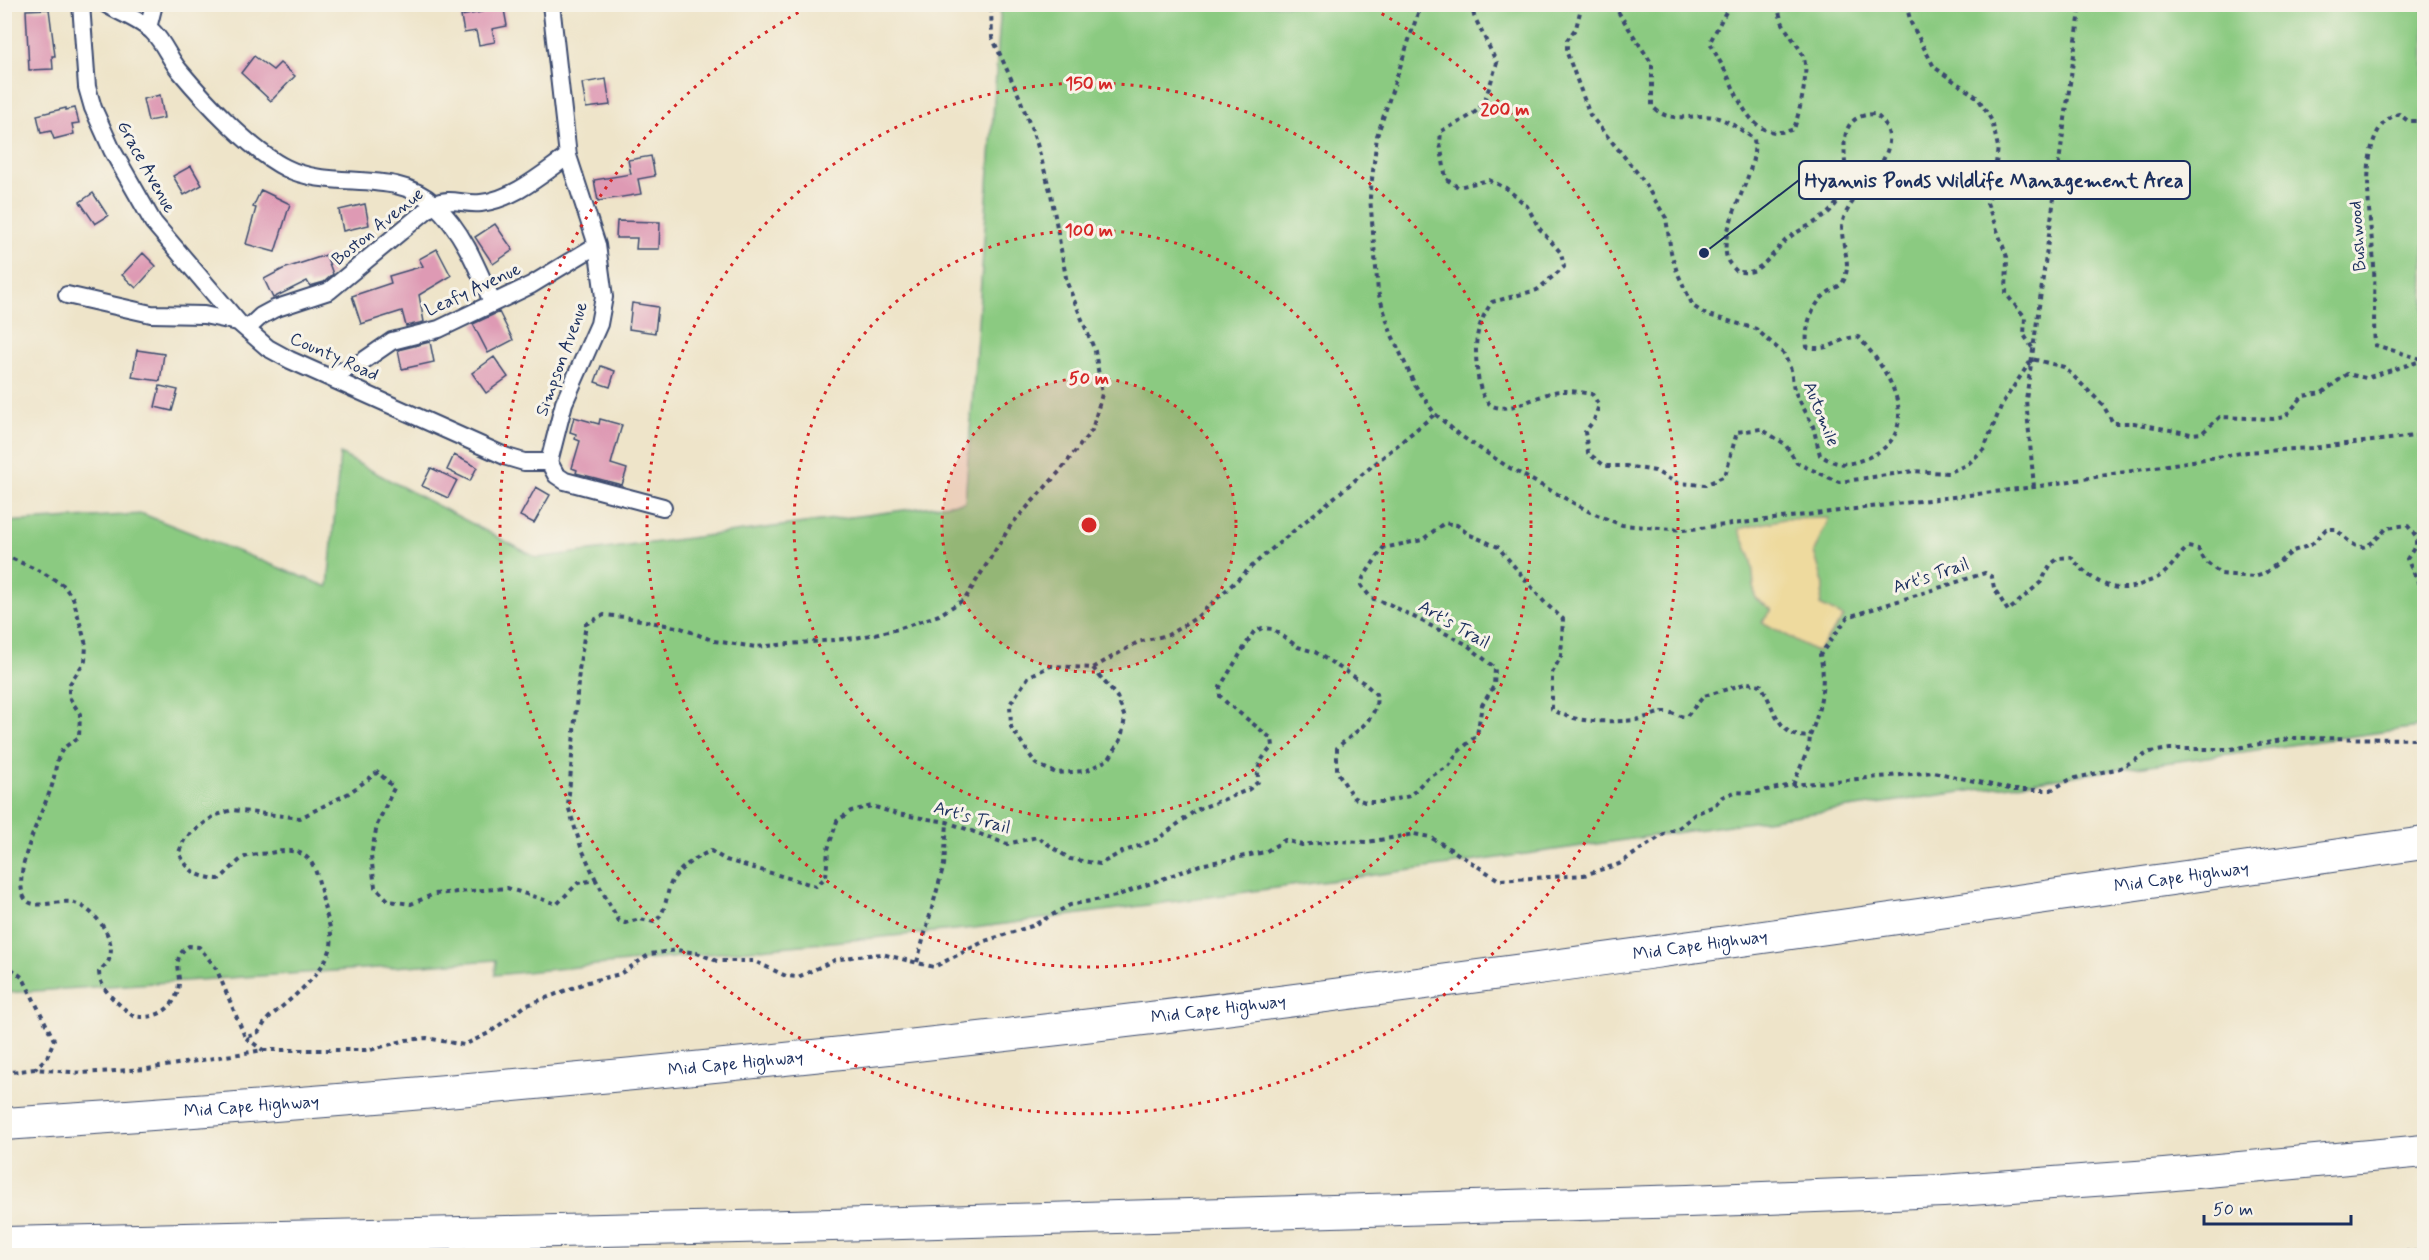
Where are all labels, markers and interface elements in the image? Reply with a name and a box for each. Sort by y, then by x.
text: 150 m [1065,72,1113,96]
text: 200 m [1480,98,1530,122]
street label: Grace Avenue [111,117,181,217]
callout: Hyannis Ponds Wildlife Management Area [1799,161,2190,199]
text: Hyannis Ponds Wildlife Management Area [1805,168,2184,195]
street label: Boston Avenue [327,182,429,272]
street label: Bushwood [2344,200,2372,272]
text: 100 m [1065,219,1113,243]
street label: Leafy Avenue [421,257,525,323]
street label: Simpson Avenue [530,298,594,420]
street label: County Road [286,327,382,387]
text: 50 m [1069,367,1109,391]
street label: Automile [1797,378,1845,450]
centre of rings [1079,515,1099,535]
street label: Art's Trail [1890,552,1972,600]
street label: Art's Trail [1414,595,1494,655]
street label: Art's Trail [931,796,1013,840]
street label: Mid Cape Highway [2112,856,2250,899]
street label: Mid Cape Highway [1631,924,1769,967]
street label: Mid Cape Highway [1149,989,1287,1030]
street label: Mid Cape Highway [667,1045,804,1083]
street label: Mid Cape Highway [183,1090,320,1124]
scale bar [2204,1188,2351,1226]
text: 50 m [2213,1198,2253,1222]

